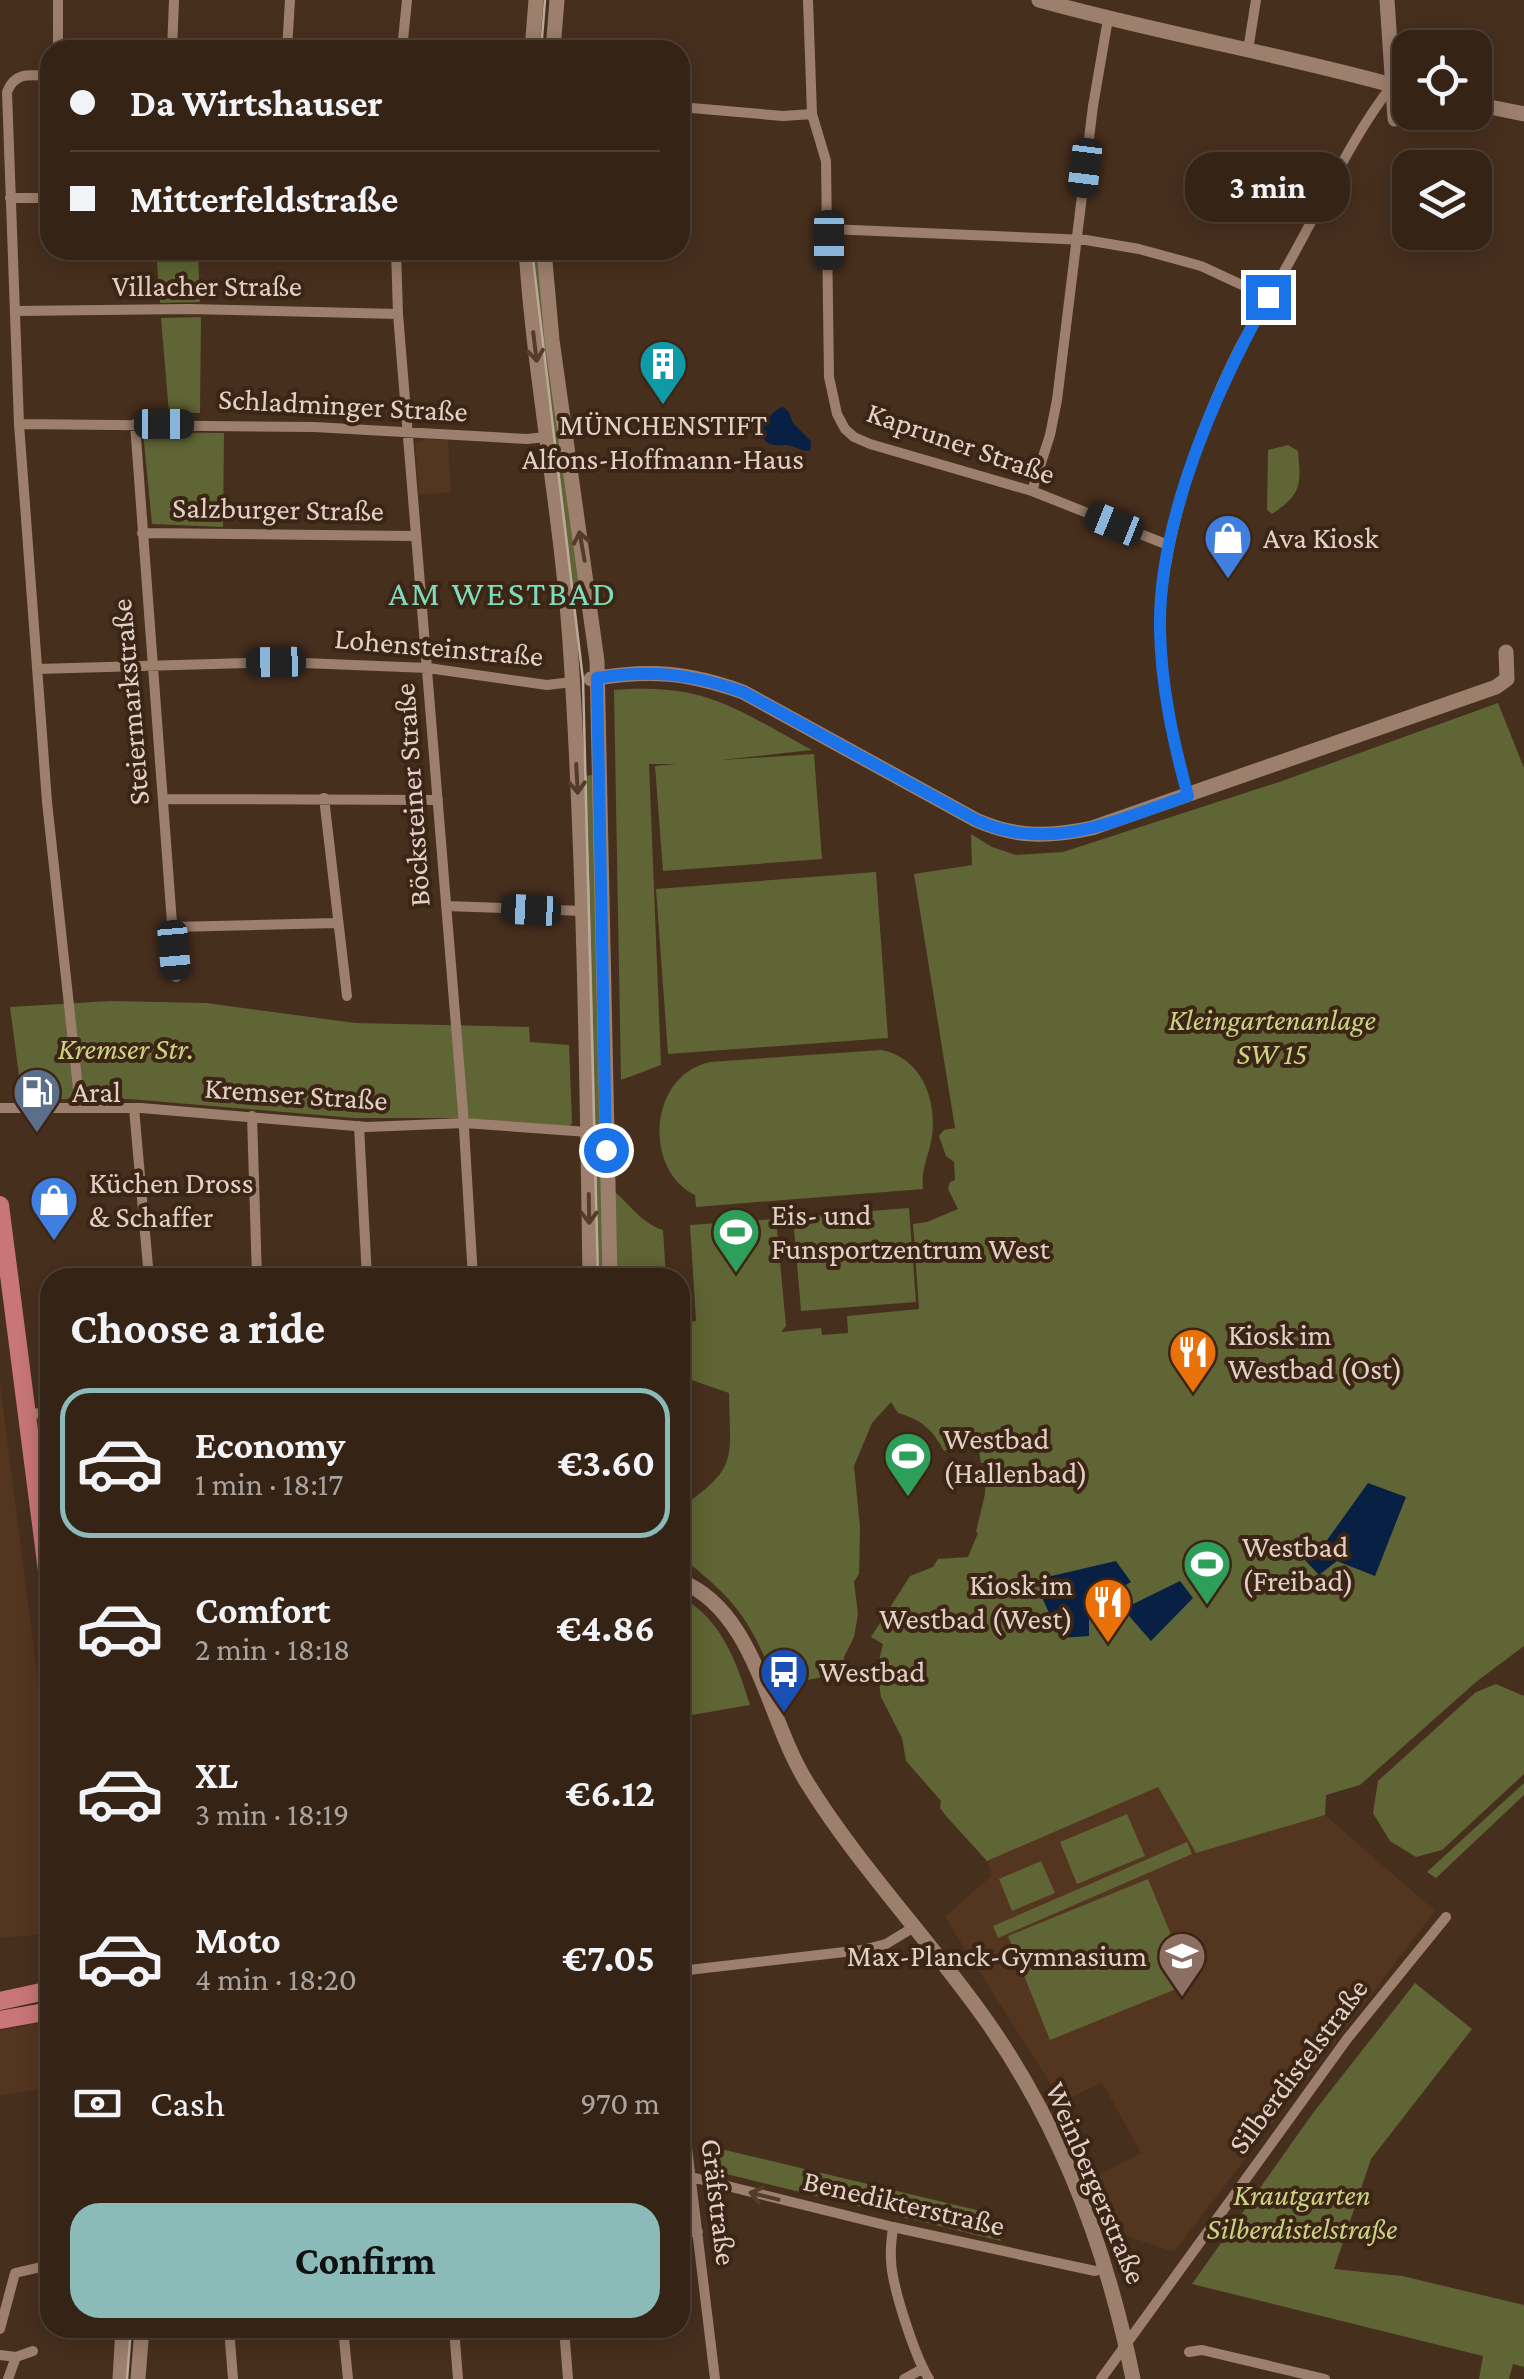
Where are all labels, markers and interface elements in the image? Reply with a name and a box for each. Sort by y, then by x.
map controls [1392,30,1492,250]
button: locate [1392,30,1492,130]
text: Da Wirtshauser [130,82,383,124]
car [1066,136,1104,200]
button: layers [1392,150,1492,250]
callout: 3 min [1186,152,1350,222]
text: 3 min [1229,169,1306,205]
text: Mitterfeldstraße [130,178,399,220]
car [814,210,844,270]
street label: Villacher Straße [112,269,302,302]
route end [1246,275,1291,320]
one-way arrow [526,330,545,363]
building icon: MÜNCHENSTIFT Alfons-Hoffmann-Haus [637,338,689,406]
street label: Schladminger Straße [217,381,469,429]
street label: Kapruner Straße [863,395,1059,491]
place label: MÜNCHENSTIFT Alfons-Hoffmann-Haus [522,408,804,475]
car [134,409,194,439]
street label: Salzburger Straße [172,490,384,528]
car [1081,499,1147,549]
shop icon: Ava Kiosk [1202,512,1254,580]
place label: Ava Kiosk [1263,521,1379,554]
one-way arrow [572,531,591,563]
district label: AM WESTBAD [388,574,618,613]
street label: Steiermarkstraße [104,598,155,807]
street label: Lohensteinstraße [333,621,545,672]
car [246,646,306,678]
street label: Böcksteiner Straße [387,682,436,908]
one-way arrow [568,763,587,795]
car [500,893,562,927]
car [156,919,192,981]
park label: Kleingartenanlage SW 15 [1168,1003,1376,1070]
park label: Kremser Str. [58,1032,194,1065]
fuel station icon: Aral [11,1066,63,1134]
street label: Kremser Straße [203,1071,389,1116]
place label: Aral [72,1075,121,1108]
route start [584,1128,629,1173]
place label: Küchen Dross & Schaffer [89,1166,253,1233]
shop icon: Küchen Dross & Schaffer [28,1174,80,1242]
one-way arrow [580,1192,598,1224]
place label: Eis- und Funsportzentrum West [771,1198,1051,1266]
sports icon: Eis- und Funsportzentrum West [710,1206,762,1274]
text: Choose a ride [70,1303,325,1353]
place label: Kiosk im Westbad (Ost) [1228,1318,1403,1386]
restaurant icon: Kiosk im Westbad (Ost) [1167,1326,1219,1394]
icon: car [75,1418,165,1508]
place label: Westbad (Hallenbad) [943,1422,1088,1490]
text: Economy [195,1424,345,1466]
sports icon: Westbad (Hallenbad) [882,1430,934,1498]
text: €3.60 [558,1442,655,1484]
text: 1 min · 18:17 [195,1466,343,1502]
place label: Westbad (Freibad) [1242,1530,1354,1598]
sports icon: Westbad (Freibad) [1181,1538,1233,1606]
place label: Kiosk im Westbad (West) [879,1568,1073,1636]
restaurant icon: Kiosk im Westbad (West) [1082,1576,1134,1644]
icon: car [75,1583,165,1673]
text: Comfort [195,1589,331,1631]
text: €4.86 [557,1607,655,1649]
text: 2 min · 18:18 [195,1631,350,1667]
bus stop icon: Westbad [758,1646,810,1714]
place label: Westbad [819,1655,925,1688]
icon: car [75,1748,165,1838]
text: XL [195,1754,238,1796]
text: €6.12 [566,1772,655,1814]
text: 3 min · 18:19 [195,1796,349,1832]
icon: car [75,1913,165,2003]
text: Moto [195,1919,281,1961]
school or university icon: Max-Planck-Gymnasium [1156,1930,1208,1998]
text: €7.05 [562,1937,655,1979]
place label: Max-Planck-Gymnasium [847,1939,1147,1973]
text: 4 min · 18:20 [195,1961,357,1997]
street label: Silberdistelstraße [1221,1972,1374,2160]
icon: cash [70,2076,125,2131]
street label: Weinbergerstraße [1038,2077,1154,2289]
text: Cash [150,2082,225,2124]
text: 970 m [580,2085,660,2121]
street label: Gräfstraße [695,2137,744,2267]
street label: Benedikterstraße [800,2163,1008,2242]
park label: Krautgarten Silberdistelstraße [1207,2178,1397,2246]
one-way arrow [749,2185,780,2204]
button: Confirm [70,2203,660,2318]

